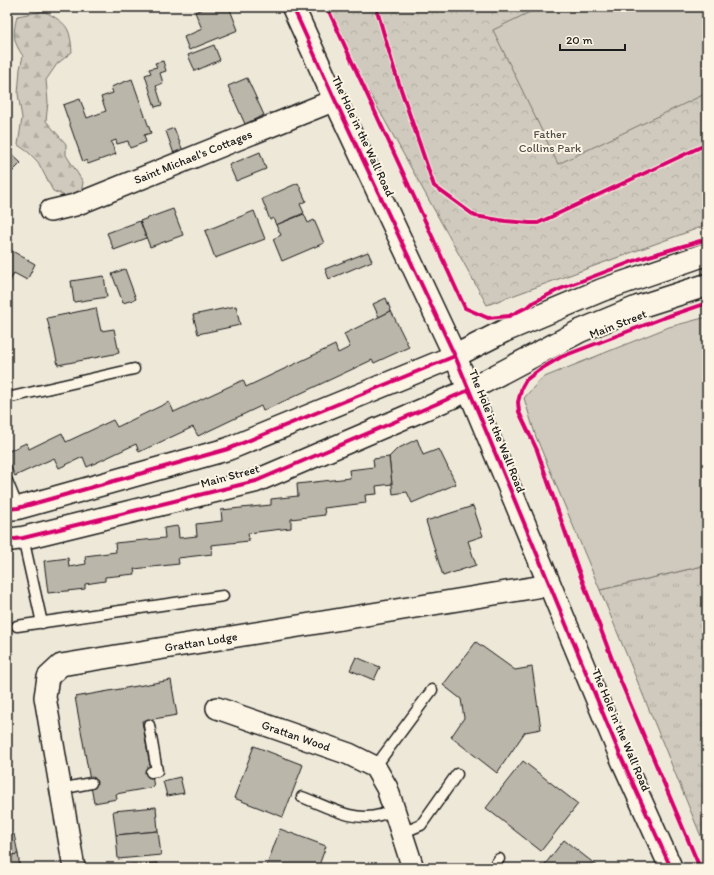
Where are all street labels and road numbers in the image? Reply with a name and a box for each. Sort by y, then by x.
street label: The Hole in the Wall Road [329,73,397,199]
street label: Saint Michael's Cottages [132,127,254,187]
street label: Main Street [587,306,649,341]
street label: The Hole in the Wall Road [466,367,528,495]
street label: Main Street [199,461,261,491]
street label: Grattan Lodge [164,629,239,655]
street label: The Hole in the Wall Road [589,667,653,794]
street label: Grattan Wood [260,718,333,754]

